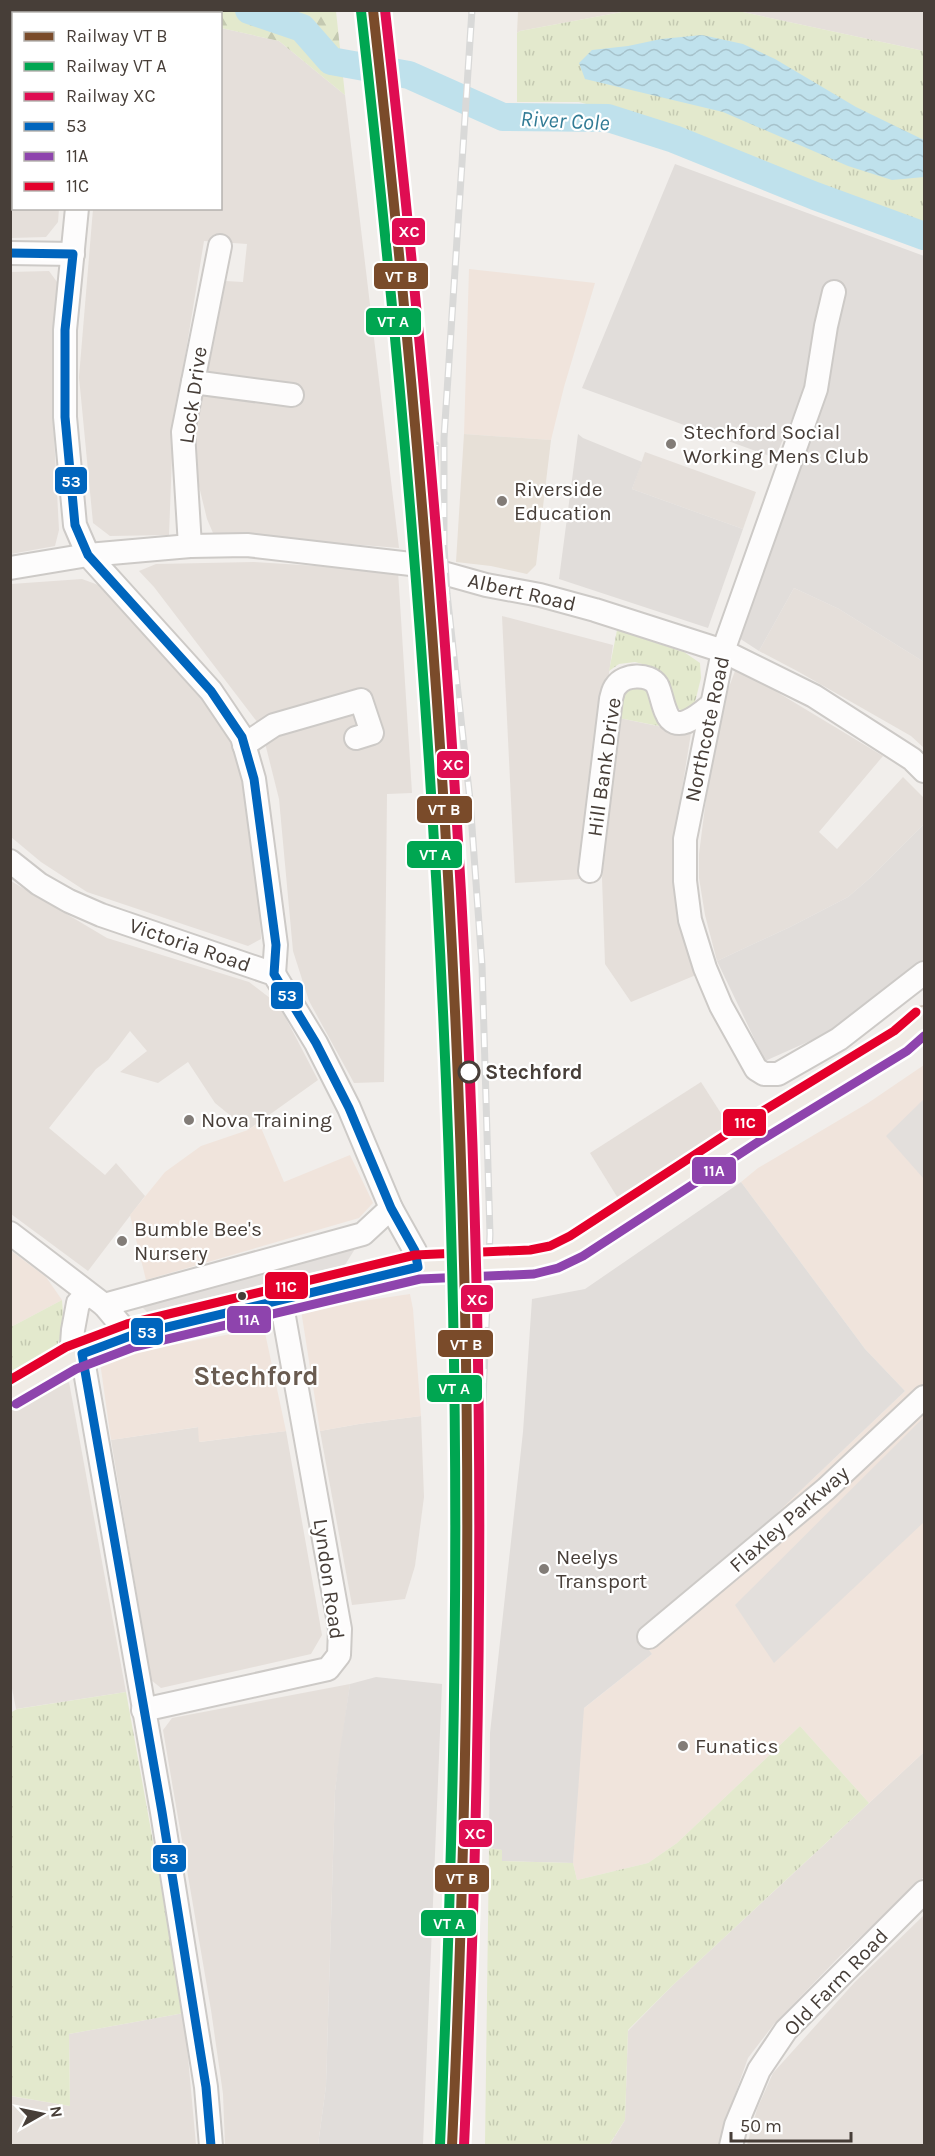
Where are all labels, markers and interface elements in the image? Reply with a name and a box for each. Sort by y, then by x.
legend [12,12,222,210]
text: Railway VT B [66,25,168,47]
text: Railway VT A [66,55,167,77]
text: Railway XC [66,85,156,107]
water label: River Cole [520,106,610,136]
text: 53 [66,115,87,137]
text: 11A [66,145,88,167]
text: 11C [66,175,89,197]
line badge: XC [391,217,426,246]
text: XC [398,222,420,241]
line badge: VT B [373,262,429,290]
text: VT B [385,267,417,286]
line badge: VT A [365,307,422,336]
text: VT A [377,312,409,331]
street label: Lock Drive [174,345,212,445]
place label: Stechford Social Working Mens Club [683,420,869,468]
marker: Stechford Social Working Mens Club [664,437,678,451]
line badge: 53 [54,466,88,495]
text: 53 [61,472,81,491]
place label: Riverside Education [514,477,612,525]
marker: Riverside Education [495,494,509,508]
street label: Albert Road [466,568,578,616]
street label: Northcote Road [680,654,734,804]
street label: Hill Bank Drive [582,696,626,838]
line badge: XC [436,750,470,779]
text: XC [442,755,464,774]
line badge: VT B [416,795,473,824]
text: VT B [428,800,460,819]
line badge: VT A [406,840,463,869]
text: VT A [419,845,451,864]
street label: Victoria Road [126,913,254,977]
line badge: 53 [270,981,304,1010]
text: 53 [277,986,297,1005]
place label: Stechford [485,1060,583,1084]
marker: Stechford [458,1061,480,1083]
place label: Nova Training [201,1108,332,1132]
line badge: 11C [722,1108,767,1137]
marker: Nova Training [182,1113,196,1127]
text: 11C [734,1113,756,1132]
line badge: 11A [691,1156,737,1185]
text: 11A [703,1161,725,1180]
place label: Bumble Bee's Nursery [134,1217,262,1265]
marker: Bumble Bee's Nursery [115,1234,129,1248]
line badge: 11C [264,1271,309,1300]
text: 11C [275,1277,297,1296]
line badge: XC [460,1284,494,1313]
unlabelled marker [236,1290,248,1302]
text: XC [466,1290,488,1309]
line badge: 11A [226,1305,272,1334]
text: 11A [238,1310,260,1329]
line badge: 53 [130,1317,164,1346]
text: 53 [137,1323,157,1342]
line badge: VT B [437,1329,494,1358]
text: VT B [450,1335,482,1354]
district label: Stechford [193,1360,319,1392]
line badge: VT A [426,1374,483,1403]
text: VT A [438,1379,470,1398]
street label: Flaxley Parkway [725,1461,854,1577]
street label: Lyndon Road [309,1517,349,1641]
place label: Neelys Transport [556,1545,647,1593]
marker: Neelys Transport [537,1562,551,1576]
place label: Funatics [695,1734,778,1758]
marker: Funatics [676,1739,690,1753]
line badge: XC [458,1819,493,1848]
text: XC [464,1824,486,1843]
line badge: 53 [152,1844,187,1873]
text: 53 [159,1849,179,1868]
line badge: VT B [434,1864,490,1893]
text: VT B [446,1869,478,1888]
line badge: VT A [420,1909,477,1937]
text: VT A [433,1914,465,1933]
street label: Old Farm Road [779,1923,893,2041]
north arrow [12,2084,72,2144]
text: N [46,2105,67,2119]
scale bar [731,2105,851,2143]
text: 50 m [740,2115,782,2137]

